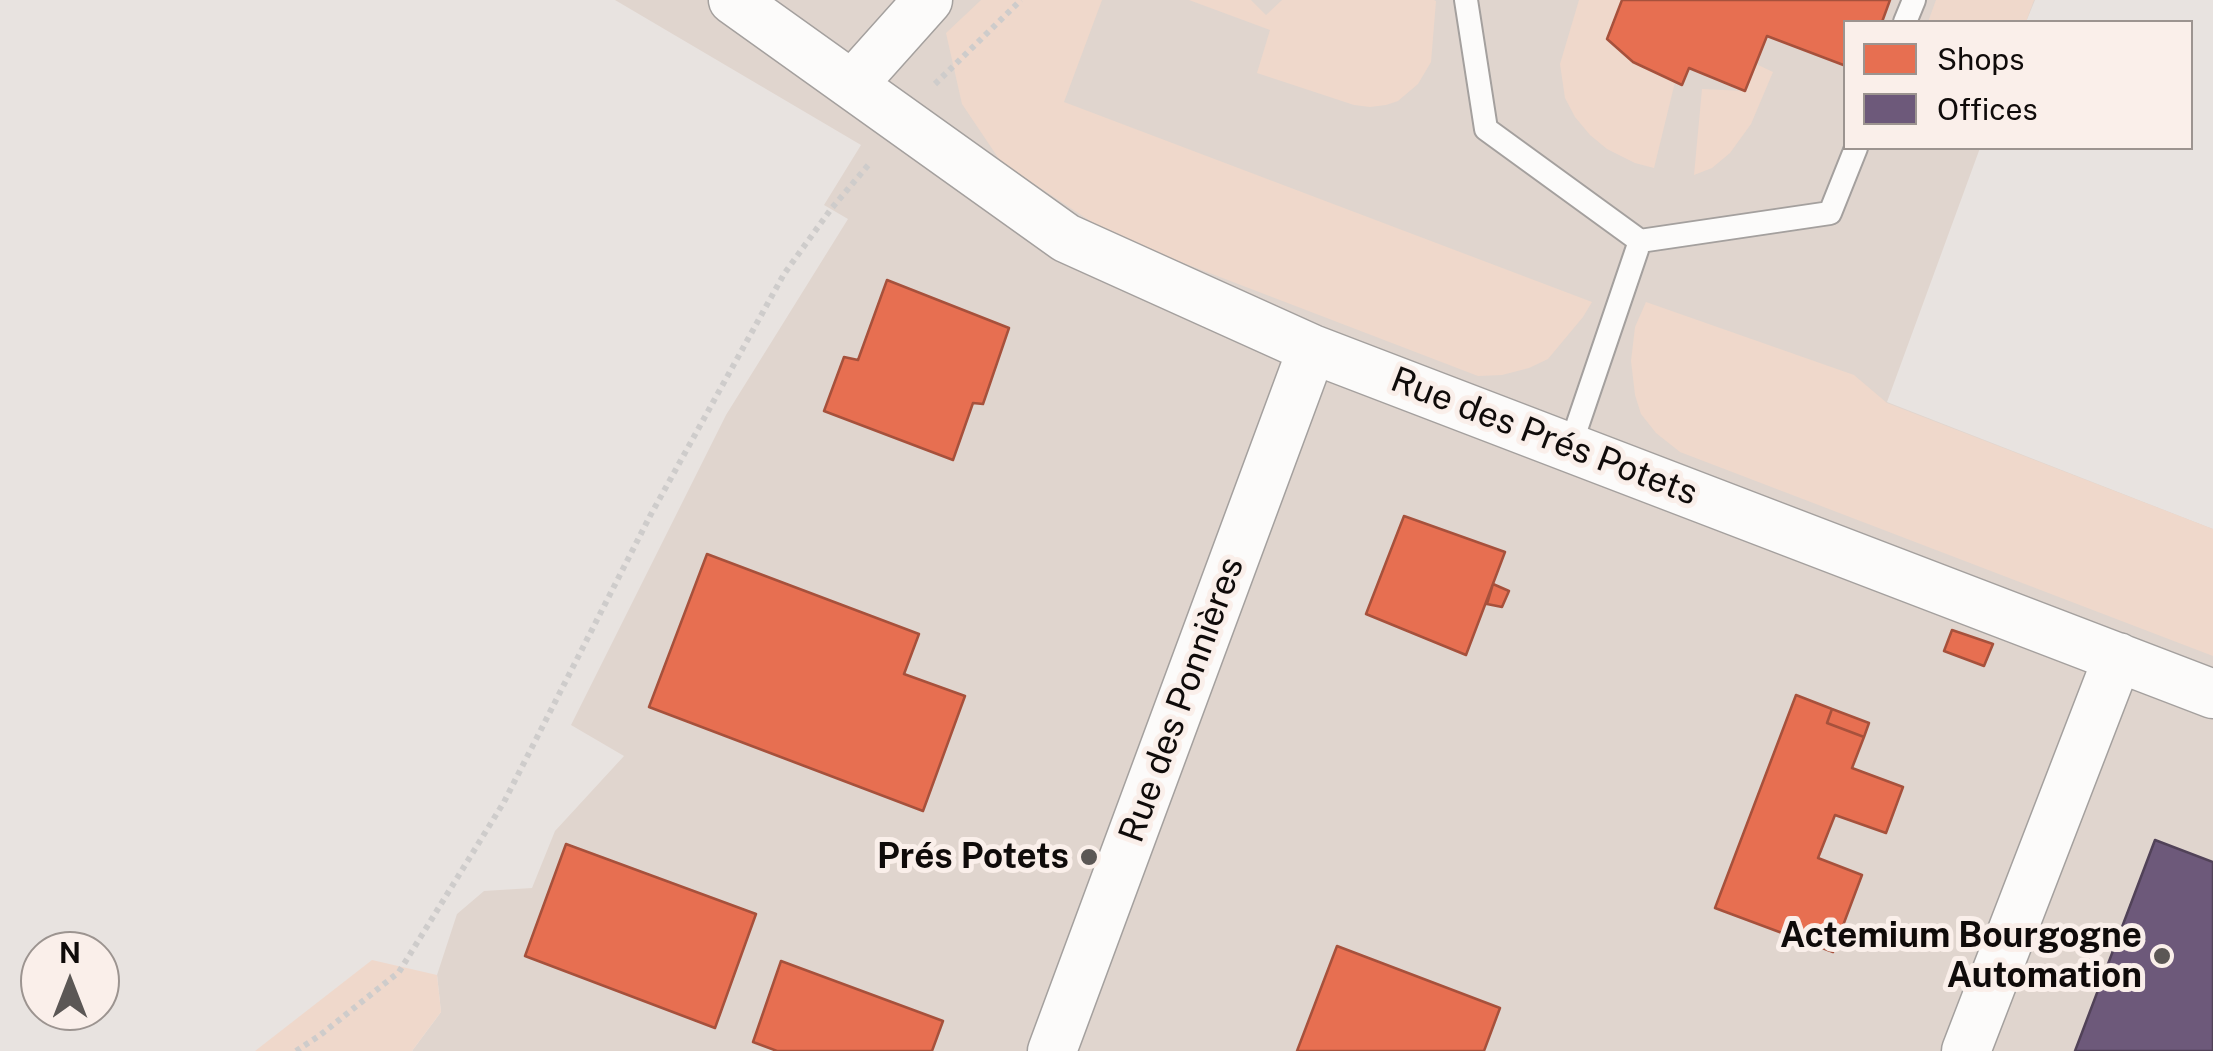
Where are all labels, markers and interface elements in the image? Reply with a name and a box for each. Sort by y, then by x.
legend [1843,20,2193,150]
text: Shops [1937,41,2024,77]
text: Offices [1937,91,2038,127]
street label: Rue des Prés Potets [1385,359,1703,515]
street label: Rue des Ponnières [1111,552,1253,848]
place label: Prés Potets [877,836,1069,878]
marker: Prés Potets [1078,846,1100,868]
place label: Actemium Bourgogne Automation [1780,915,2142,997]
north arrow [20,931,120,1031]
text: N [59,936,81,969]
marker: Actemium Bourgogne Automation [2151,945,2173,967]

